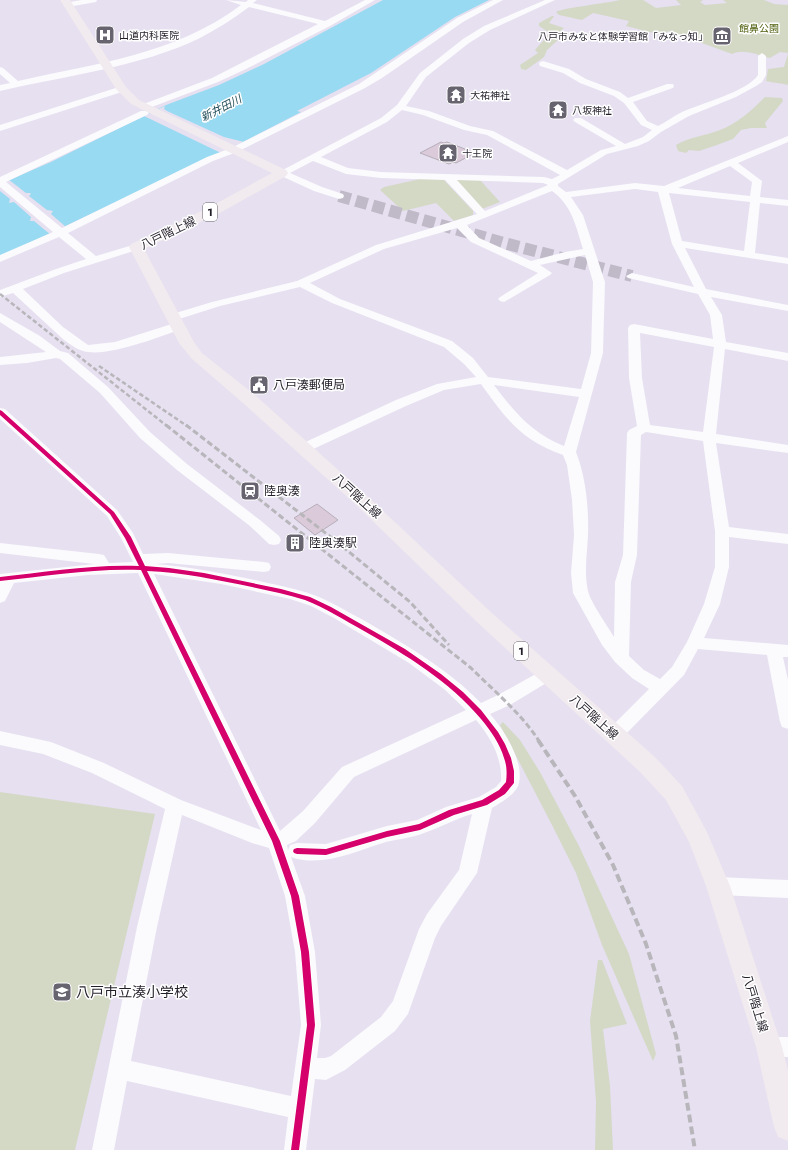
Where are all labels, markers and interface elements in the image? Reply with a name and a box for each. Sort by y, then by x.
park label: 館鼻公園 [739,21,779,36]
hospital icon: 山道内科医院 [94,24,116,46]
museum icon: 八戸市みなと体験学習館「みなっ知」 [711,25,733,47]
place label: 山道内科医院 [119,28,179,43]
place label: 八戸市みなと体験学習館「みなっ知」 [538,29,708,44]
temple icon: 大祐神社 [445,84,467,106]
place label: 大祐神社 [470,88,510,103]
water label: 新井田川 [198,90,245,125]
temple icon: 八坂神社 [547,99,569,121]
place label: 八坂神社 [572,103,612,118]
temple icon: 十王院 [437,142,459,164]
place label: 十王院 [462,146,492,161]
road number: 1 [203,203,217,221]
street label: 八戸階上線 [137,212,199,254]
public building icon: 八戸湊郵便局 [248,374,270,396]
place label: 八戸湊郵便局 [273,376,345,394]
street label: 八戸階上線 [329,469,385,523]
station icon: 陸奥湊 [239,480,261,502]
place label: 陸奥湊 [264,482,300,500]
building icon: 陸奥湊駅 [284,532,306,554]
place label: 陸奥湊駅 [309,534,357,552]
road number: 1 [514,642,528,660]
street label: 八戸階上線 [566,690,622,744]
street label: 八戸階上線 [738,972,772,1034]
school or university icon: 八戸市立湊小学校 [51,981,73,1003]
place label: 八戸市立湊小学校 [76,982,188,1002]

